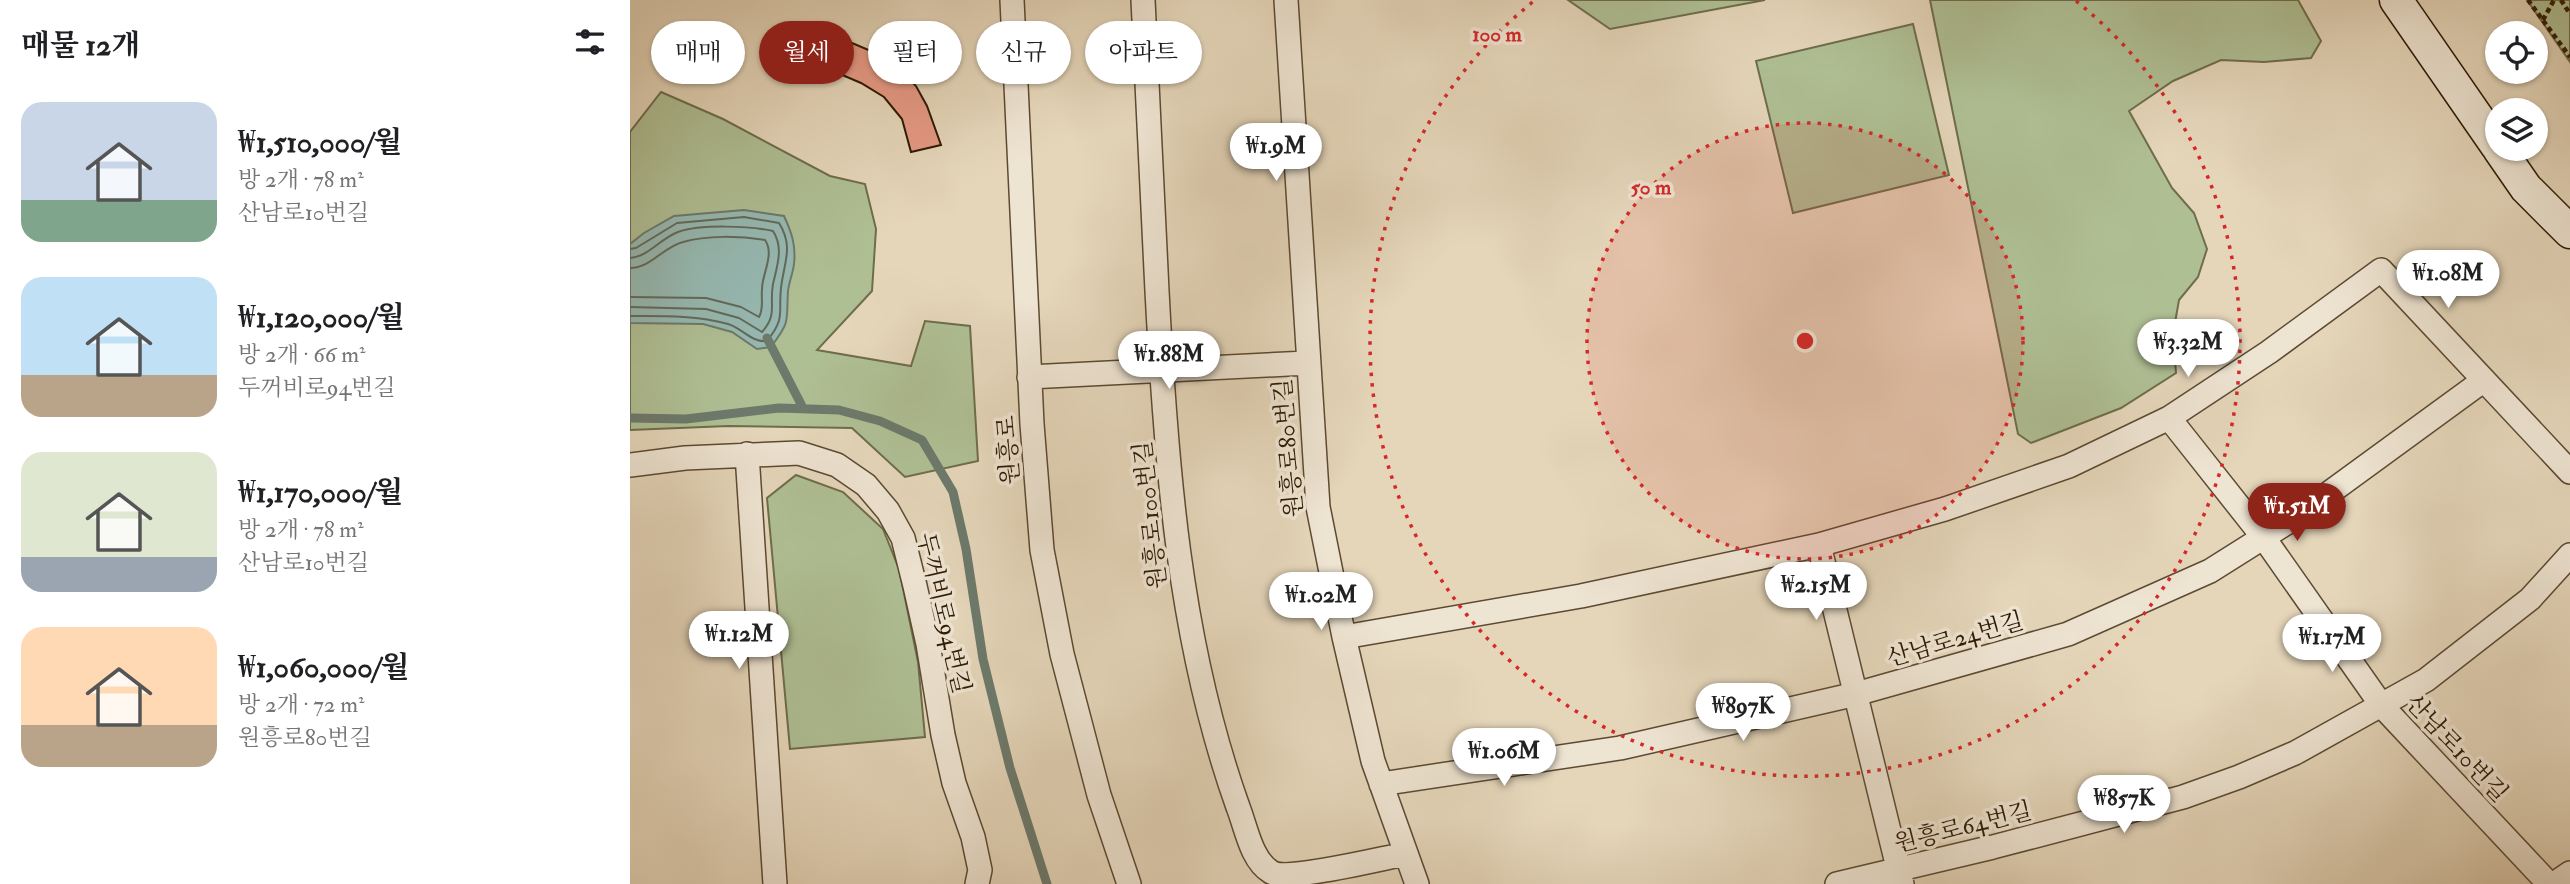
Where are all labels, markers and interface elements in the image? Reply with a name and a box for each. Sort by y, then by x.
chip: 매매 [651,21,745,84]
chip: 월세 [759,21,854,84]
chip: 필터 [868,21,962,84]
chip: 신규 [976,21,1071,84]
chip: 아파트 [1085,21,1202,84]
text: 100 m [1472,21,1523,48]
map controls [2485,21,2548,161]
button: locate [2485,21,2548,84]
icon: filters [571,23,609,61]
text: 매물 12개 [21,27,140,64]
button: layers [2485,98,2548,161]
text: ₩1,510,000/월 [238,124,402,161]
pin: ₩1.9M [1227,124,1325,183]
icon: home [77,130,161,214]
text: ₩1.9M [1246,131,1306,160]
text: 방 2개 · 78 m² [238,165,364,194]
text: 50 m [1631,174,1672,201]
text: 산남로10번길 [238,198,369,227]
pin: ₩1.08M [2391,250,2505,310]
text: ₩1.08M [2412,258,2484,287]
text: ₩1,120,000/월 [238,299,405,336]
icon: home [77,305,161,389]
pin: ₩3.32M [2131,320,2245,379]
text: ₩3.32M [2153,327,2223,356]
centre of rings [1793,329,1817,353]
pin: ₩1.88M [1112,332,1226,391]
text: ₩1.88M [1134,339,1204,368]
text: 방 2개 · 66 m² [238,340,365,369]
text: 두꺼비로94번길 [238,373,396,402]
street label: 원흥로80번길 [1267,377,1310,519]
street label: 원흥로 [991,414,1026,486]
street label: 원흥로100번길 [1127,439,1174,591]
text: ₩1,170,000/월 [238,474,403,511]
icon: home [77,480,161,564]
pin: ₩1.51M [2240,484,2354,543]
text: ₩1.51M [2264,491,2330,520]
text: 방 2개 · 78 m² [238,515,364,544]
street label: 두꺼비로94번길 [910,530,977,697]
text: 산남로10번길 [238,548,369,577]
pin: ₩2.15M [1759,562,1873,622]
text: ₩2.15M [1781,570,1851,599]
pin: ₩1.02M [1264,572,1378,632]
text: ₩1.02M [1285,580,1357,609]
street label: 산남로24번길 [1883,605,2027,674]
pin: ₩1.12M [682,612,796,671]
pin: ₩1.17M [2275,614,2389,674]
text: ₩1.12M [705,619,773,648]
text: ₩1.17M [2298,622,2366,651]
text: ₩1,060,000/월 [238,649,409,686]
icon: home [77,655,161,739]
pin: ₩897K [1694,684,1792,743]
street label: 산남로10번길 [2399,688,2515,809]
text: 방 2개 · 72 m² [238,690,365,719]
text: ₩897K [1712,691,1774,720]
text: 원흥로80번길 [238,723,372,752]
pin: ₩1.06M [1447,728,1561,788]
text: ₩1.06M [1468,736,1540,765]
pin: ₩857K [2075,776,2173,835]
text: ₩857K [2093,783,2155,812]
street label: 원흥로64번길 [1891,795,2035,860]

